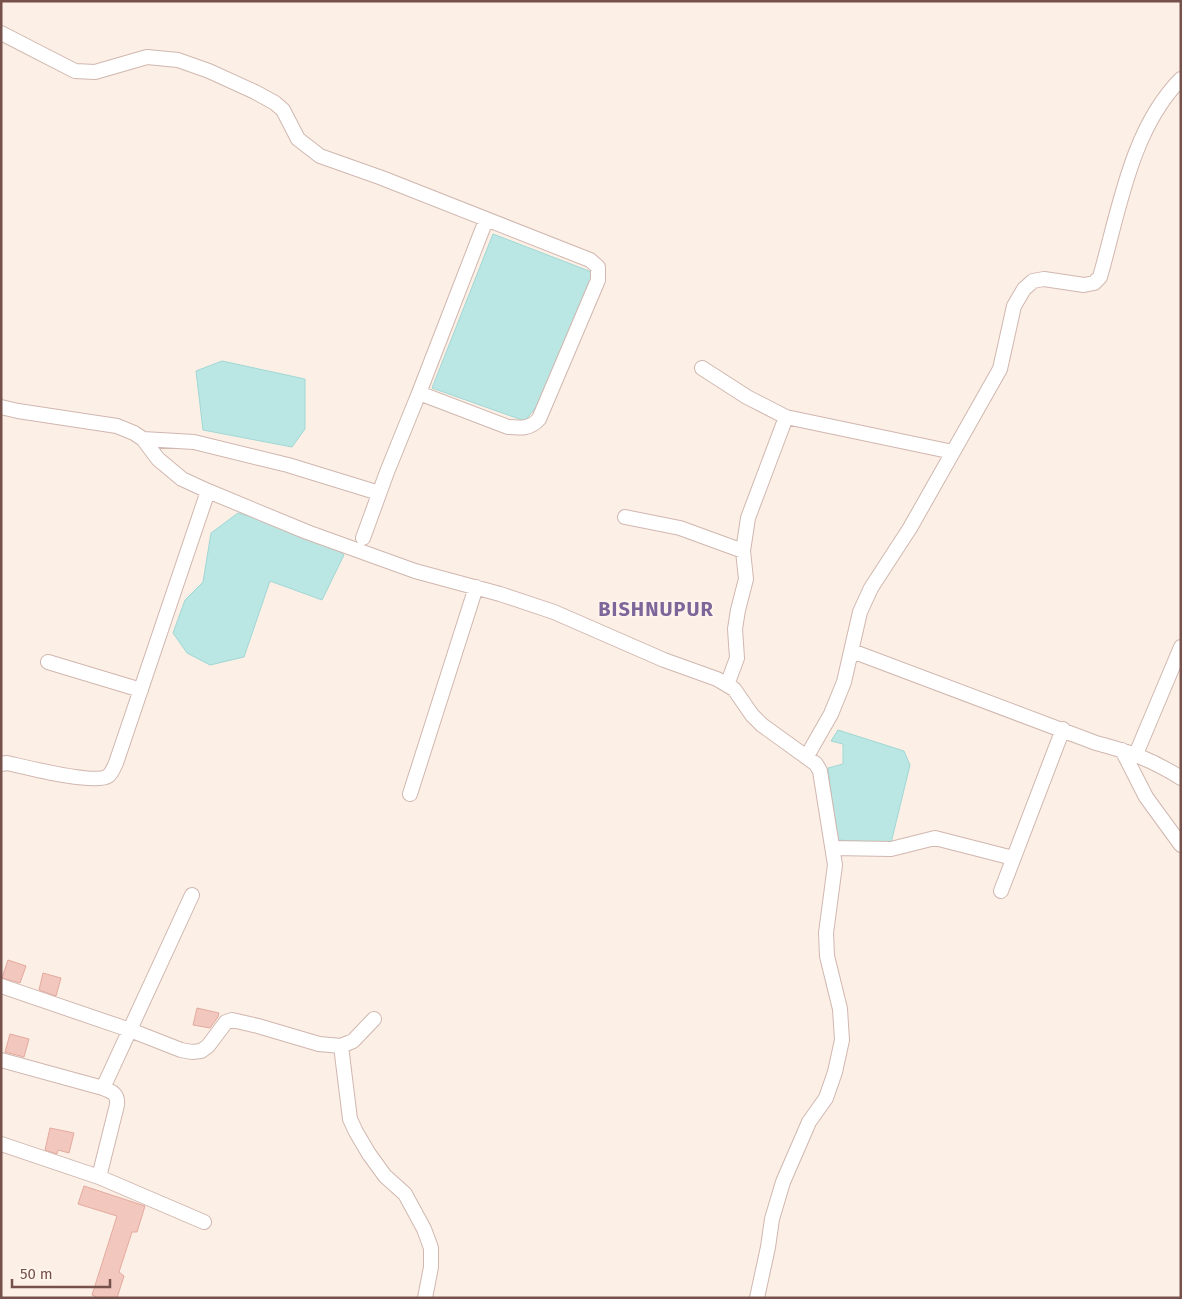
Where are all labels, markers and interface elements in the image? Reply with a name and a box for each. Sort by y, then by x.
district label: BISHNUPUR [598,597,714,621]
scale bar [12,1256,110,1288]
text: 50 m [20,1265,53,1283]

